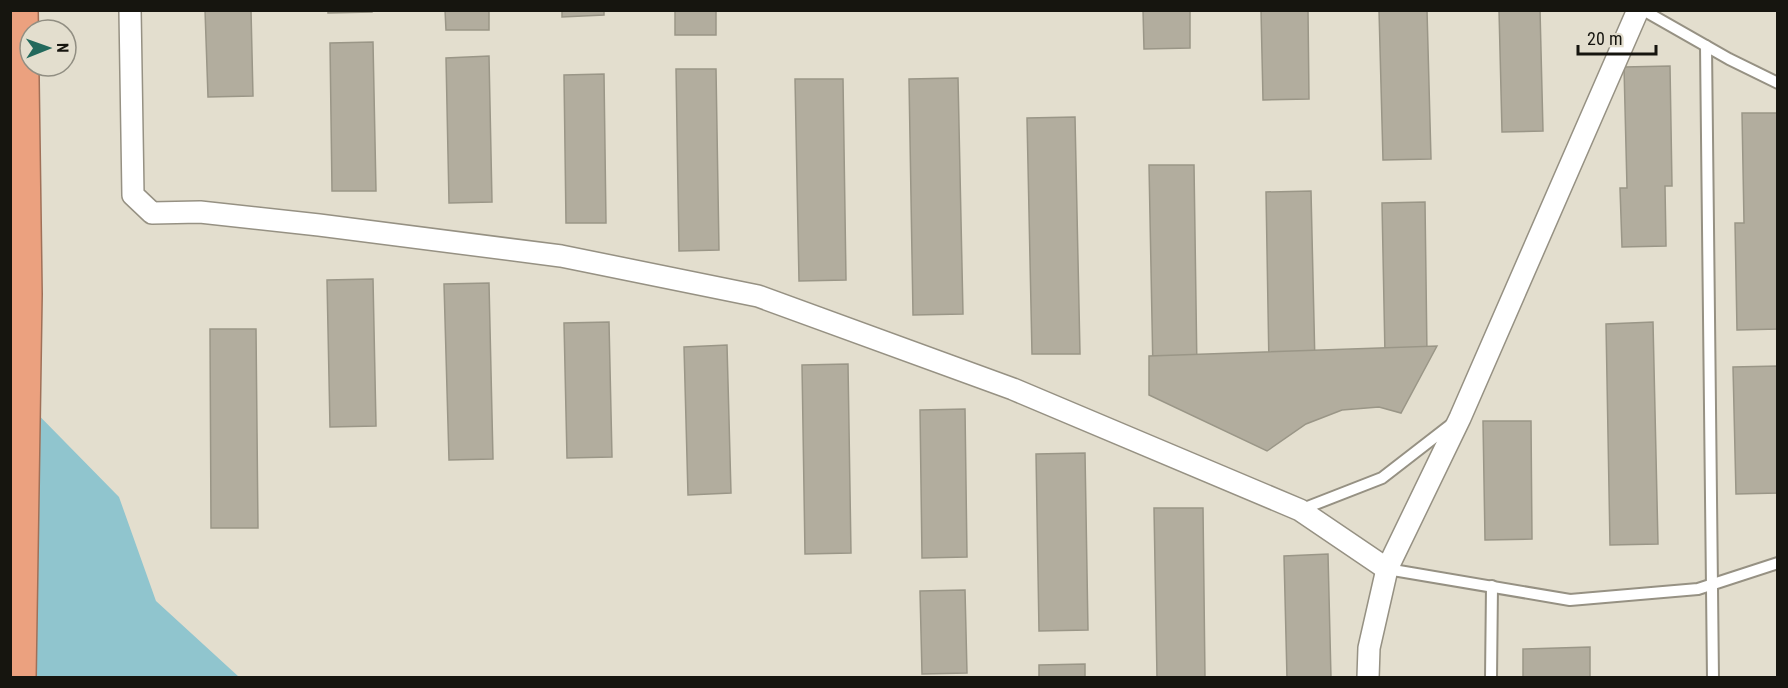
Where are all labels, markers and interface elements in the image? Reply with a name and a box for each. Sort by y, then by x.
north arrow [18,18,78,78]
scale bar [1578,18,1656,56]
text: 20 m [1587,28,1622,49]
text: N [53,43,72,53]

